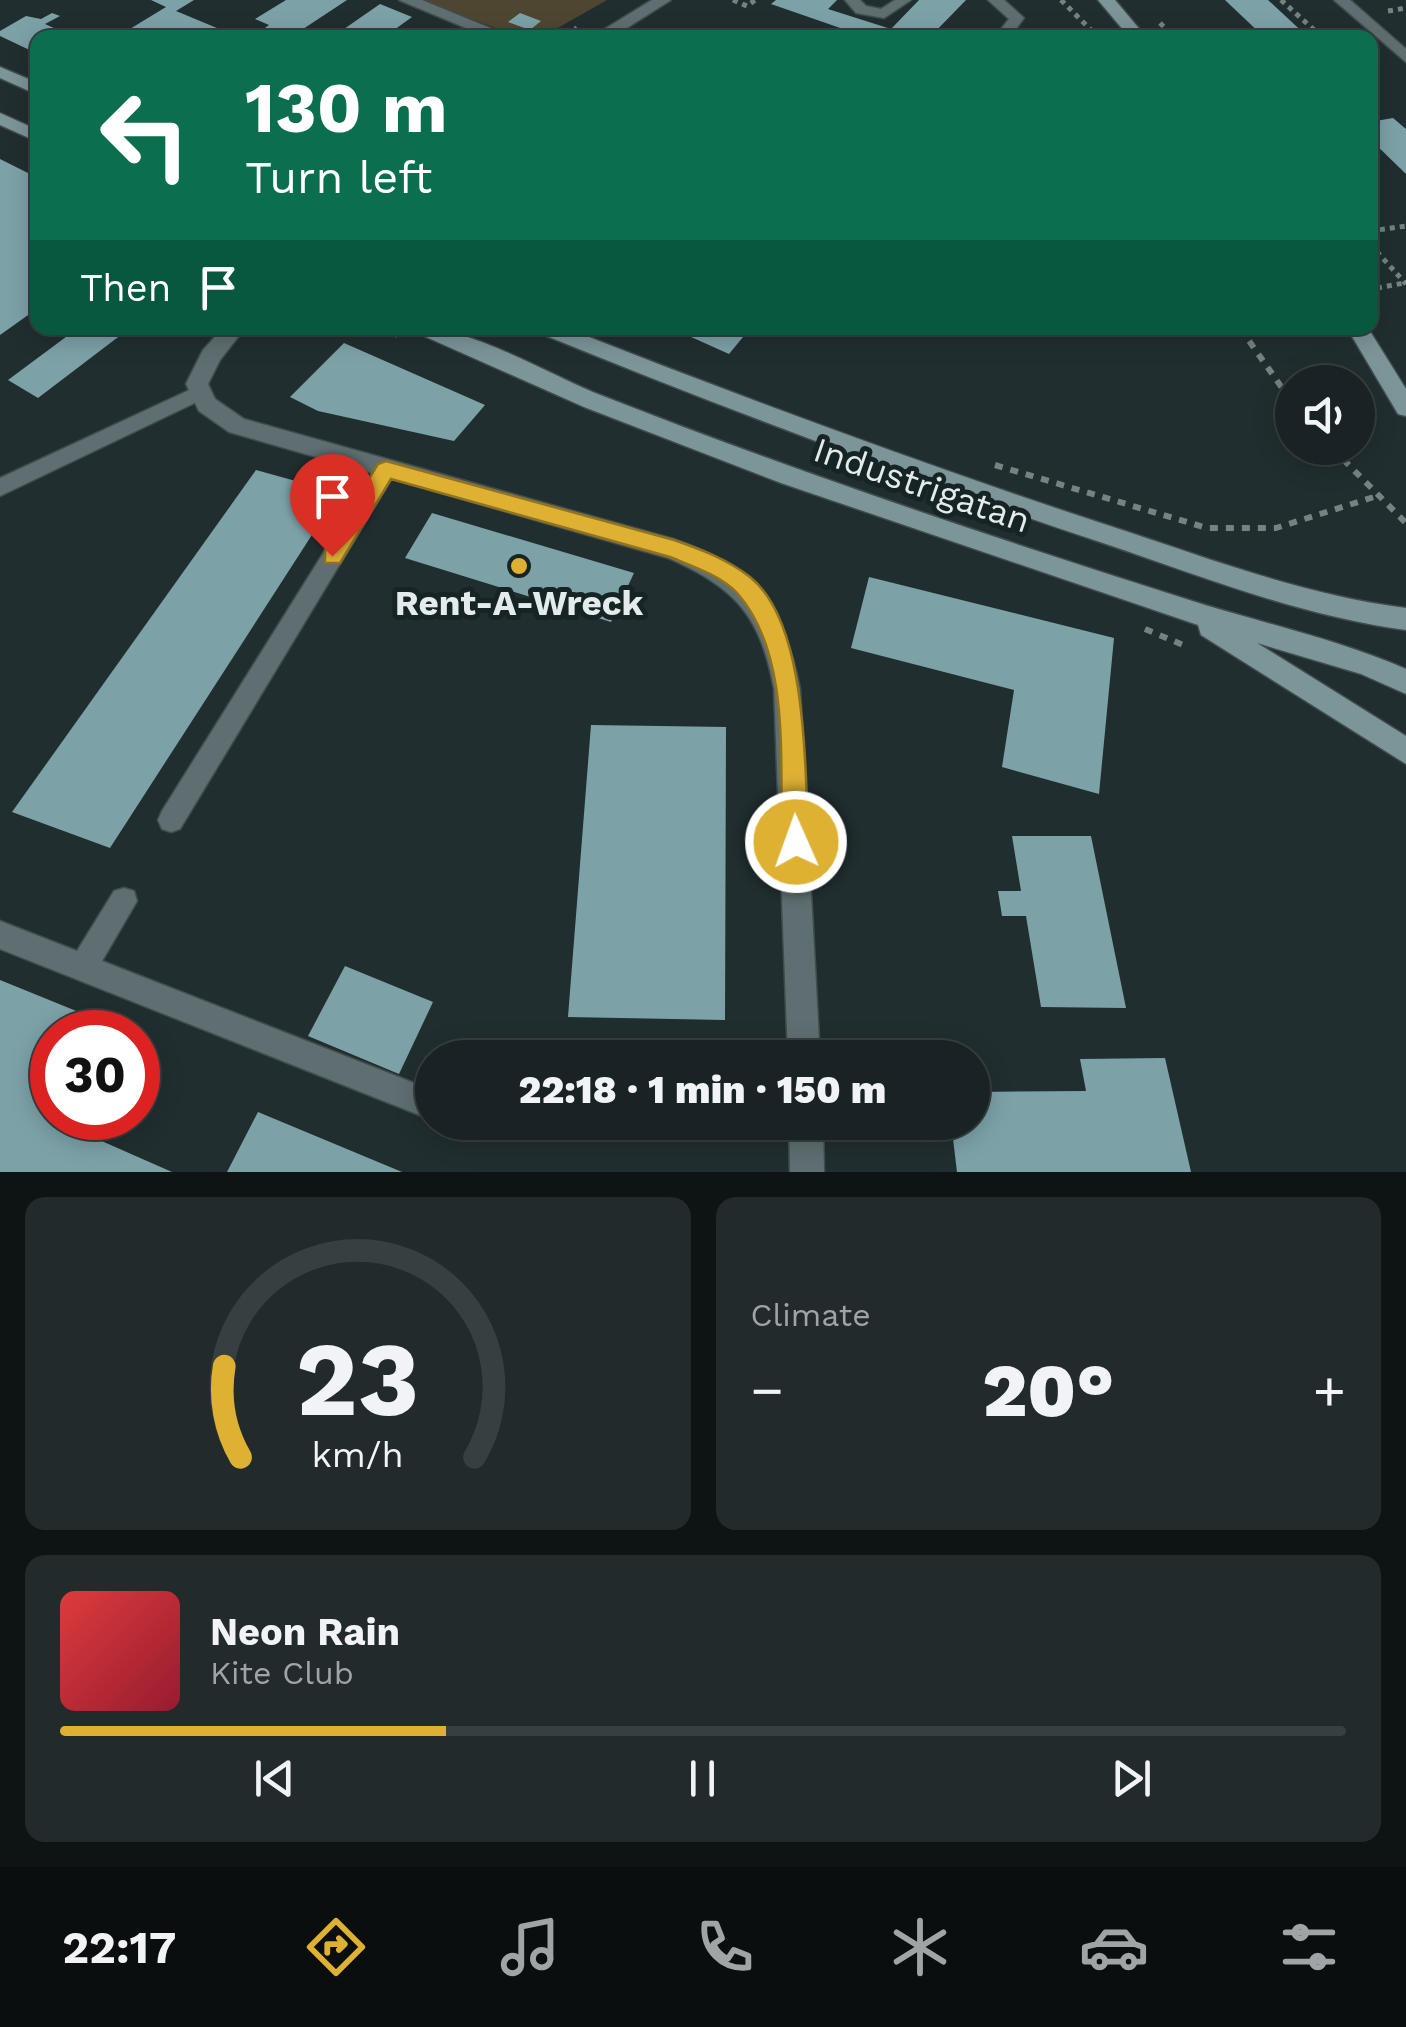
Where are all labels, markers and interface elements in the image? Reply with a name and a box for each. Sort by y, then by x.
text: 130 m [245,67,448,149]
icon: left [80,70,210,200]
text: Turn left [245,151,432,204]
icon: arrive [191,260,246,315]
text: Then [80,266,171,310]
map controls [1275,365,1375,465]
button: sound [1275,365,1375,465]
street label: Industrigatan [808,428,1036,542]
pin [290,454,375,557]
icon: arrive [305,469,360,524]
marker: Rent-A-Wreck [508,555,530,577]
place label: Rent-A-Wreck [395,582,644,624]
position arrow [744,790,848,894]
speed limit sign: 30 [30,1010,160,1140]
text: 22:18 · 1 min · 150 m [519,1068,886,1112]
text: Climate [751,1296,871,1334]
text: 23 [296,1318,420,1440]
text: 20° [982,1346,1114,1434]
text: − [751,1358,784,1422]
text: + [1313,1358,1346,1422]
text: km/h [312,1434,404,1476]
text: Neon Rain [210,1610,400,1654]
text: Kite Club [210,1654,354,1692]
icon: previous [247,1751,302,1806]
icon: pause [675,1751,730,1806]
icon: next [1104,1751,1159,1806]
icon: directions [301,1912,371,1982]
icon: music [495,1912,565,1982]
icon: phone [690,1912,760,1982]
icon: climate [885,1912,955,1982]
icon: car [1079,1912,1149,1982]
icon: filters [1274,1912,1344,1982]
text: 22:17 [62,1921,176,1974]

